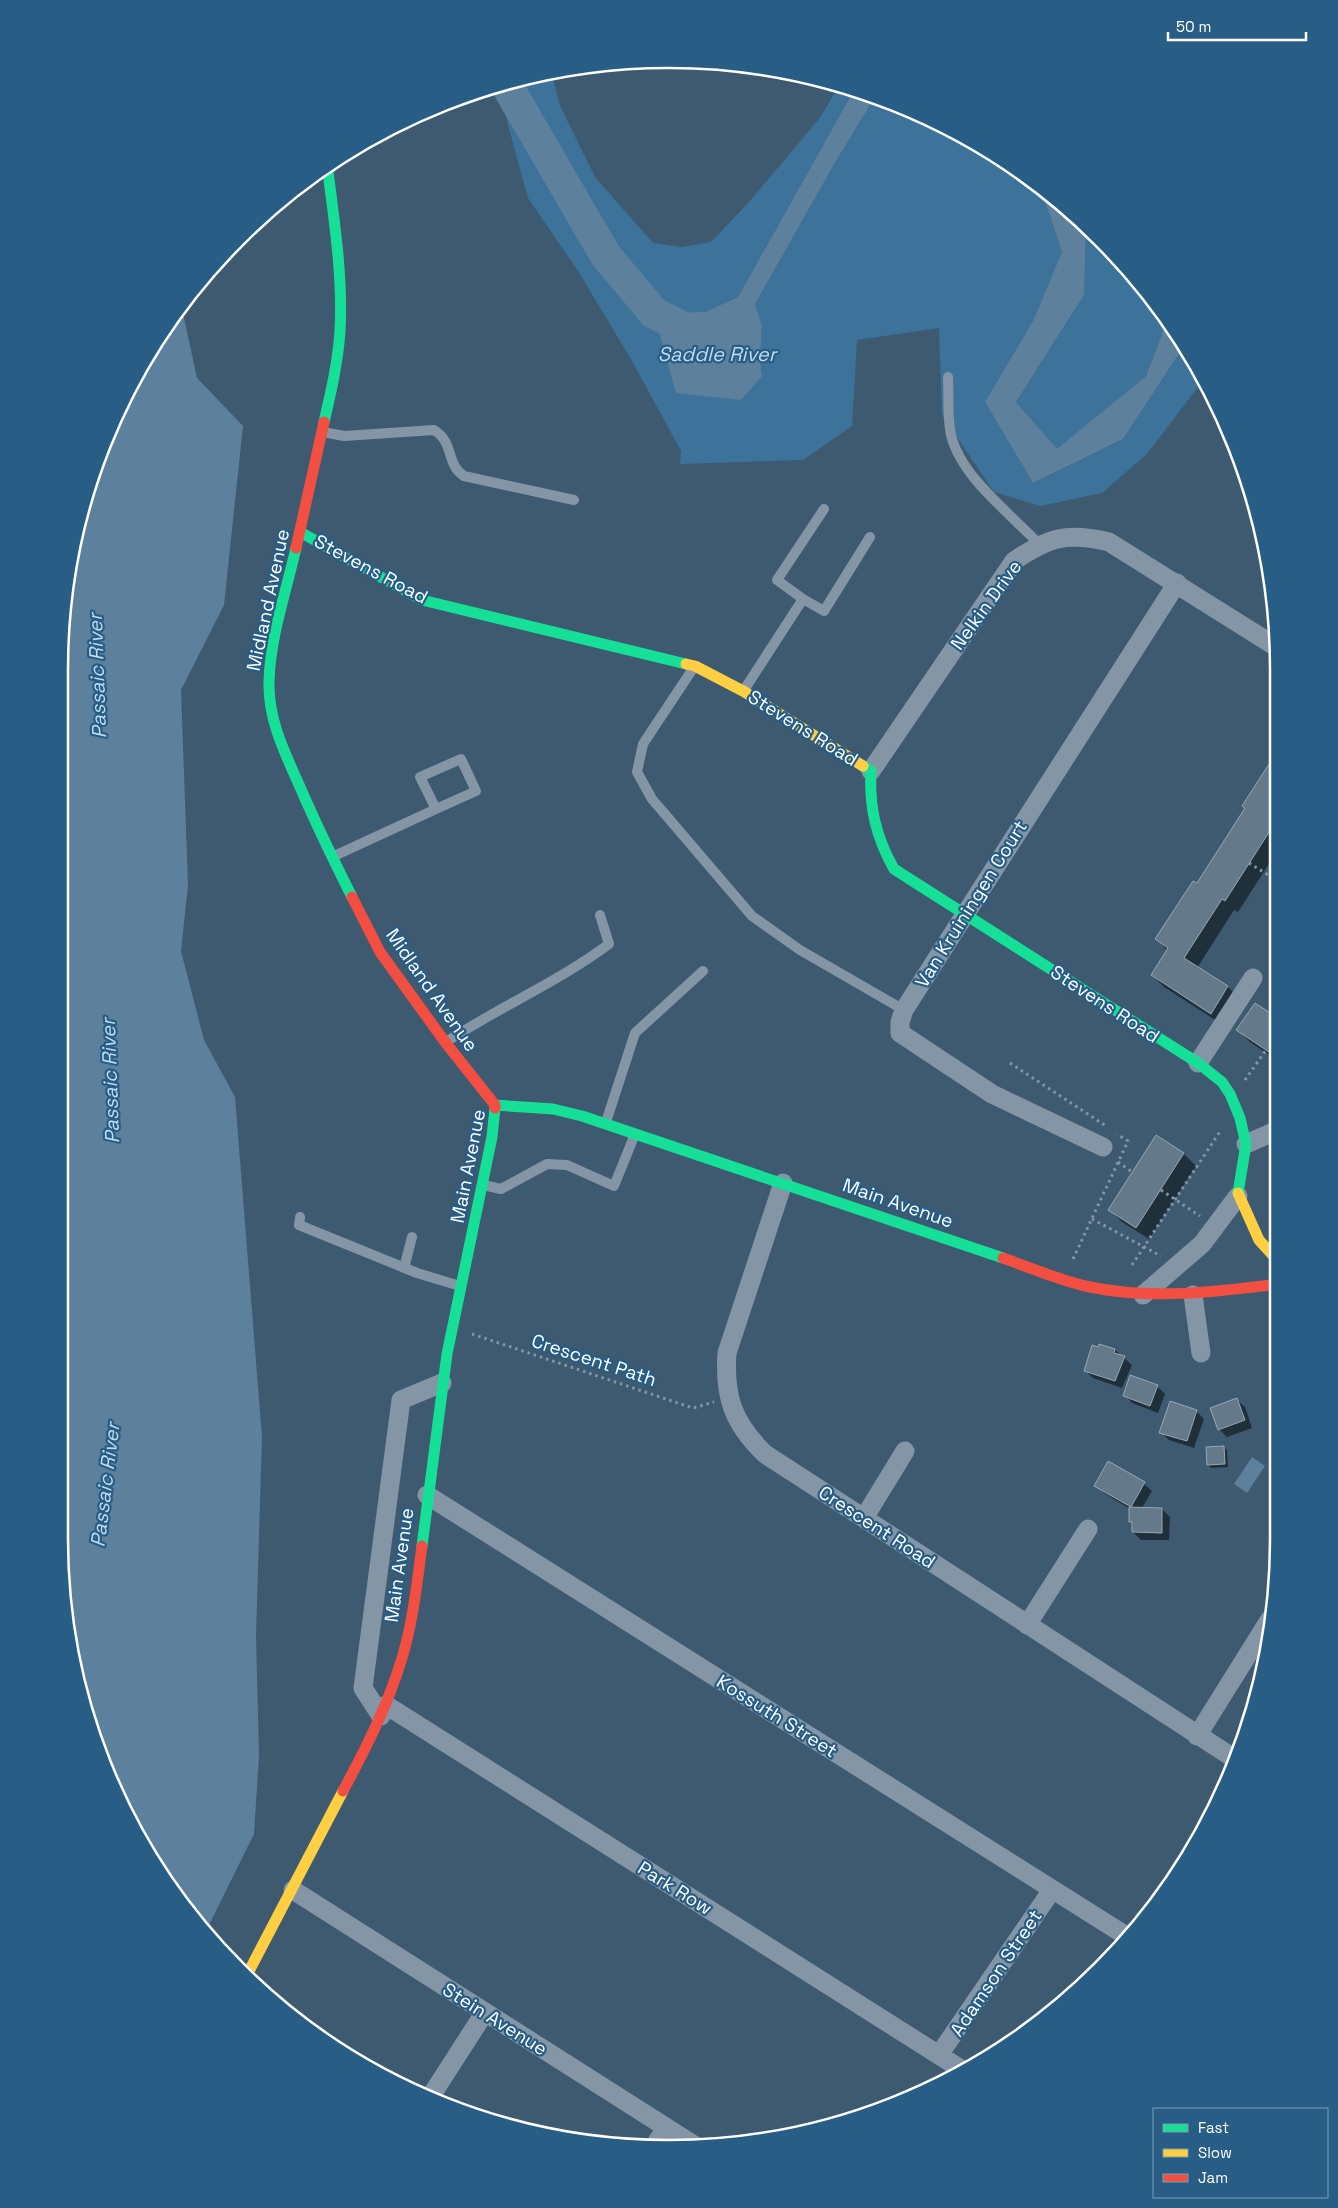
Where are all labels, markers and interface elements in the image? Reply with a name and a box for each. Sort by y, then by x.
scale bar [1168,10,1306,42]
text: 50 m [1176,17,1211,36]
water label: Saddle River [658,341,779,367]
street label: Midland Avenue [241,527,295,673]
street label: Stevens Road [310,529,432,609]
street label: Nelkin Drive [945,555,1027,655]
water label: Passaic River [82,611,112,739]
street label: Stevens Road [743,684,863,772]
street label: Van Kruiningen Court [909,816,1033,992]
street label: Midland Avenue [380,924,484,1056]
street label: Stevens Road [1046,959,1164,1049]
water label: Passaic River [95,1016,125,1144]
street label: Main Avenue [445,1107,491,1225]
street label: Main Avenue [839,1172,957,1234]
street label: Crescent Path [528,1328,660,1392]
water label: Passaic River [84,1419,126,1549]
street label: Crescent Road [814,1480,940,1574]
street label: Main Avenue [379,1506,419,1624]
street label: Kossuth Street [712,1669,842,1763]
street label: Park Row [633,1855,717,1921]
street label: Adamson Street [944,1905,1048,2041]
street label: Stein Avenue [438,1977,552,2061]
legend [1153,2108,1328,2198]
text: Fast [1198,2118,1229,2137]
text: Slow [1198,2143,1232,2162]
text: Jam [1198,2168,1228,2187]

